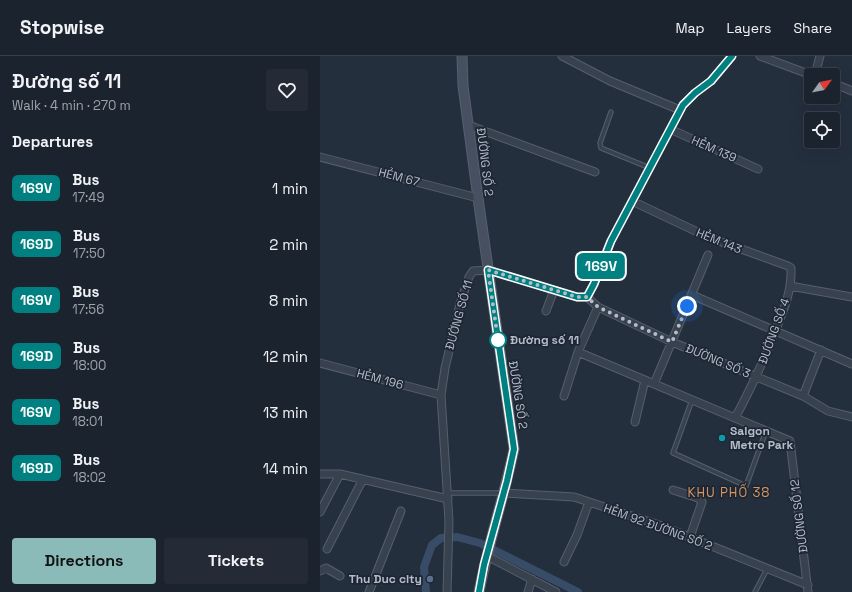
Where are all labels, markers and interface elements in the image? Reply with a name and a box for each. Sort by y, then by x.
text: Stopwise [20,15,104,40]
text: Map [675,19,705,37]
text: Layers [727,19,771,37]
text: Share [793,19,832,37]
north arrow [804,68,840,104]
map controls [804,68,840,148]
text: Đường số 11 [12,69,121,94]
button: heart [266,69,308,111]
text: Walk · 4 min · 270 m [12,97,131,114]
button: locate [804,112,840,148]
street label: ĐƯỜNG SỐ 2 [473,127,497,197]
text: Departures [12,132,93,151]
street label: HẺM 139 [689,132,739,166]
street label: HẺM 67 [377,164,422,190]
text: Bus [72,170,99,189]
text: 169V [20,179,52,197]
text: 1 min [272,179,308,198]
text: 17:49 [72,189,104,206]
street label: HẺM 143 [694,225,744,257]
text: Bus [73,226,100,245]
text: 169D [20,235,53,253]
text: 2 min [269,235,308,254]
text: 17:50 [73,245,105,262]
line badge: 169V [573,253,629,279]
text: 169V [585,257,617,275]
street label: ĐƯỜNG SỐ 11 [441,278,477,352]
text: Bus [72,282,99,301]
text: 169V [20,291,52,309]
text: 8 min [269,291,308,310]
street label: ĐƯỜNG SỐ 4 [755,295,794,366]
your location [677,296,697,316]
text: 17:56 [72,301,104,318]
marker: Đường số 11 [489,331,507,349]
place label: Đường số 11 [510,332,579,348]
text: Bus [73,338,100,357]
street label: ĐƯỜNG SỐ 3 [683,340,753,382]
text: 169D [20,347,53,365]
text: 12 min [263,347,308,366]
text: 18:00 [73,357,106,374]
street label: ĐƯỜNG SỐ 2 [505,360,531,430]
street label: HẺM 196 [355,365,405,393]
text: Bus [72,394,99,413]
text: 169V [20,403,52,421]
text: 13 min [263,403,308,422]
text: 18:01 [72,413,103,430]
place label: Saigon Metro Park [730,423,794,453]
marker: Saigon Metro Park [717,433,727,443]
text: Bus [73,450,100,469]
text: 169D [20,459,53,477]
text: 14 min [263,459,308,478]
text: 18:02 [73,469,106,486]
street label: ĐƯỜNG SỐ 12 [787,478,811,554]
district label: KHU PHỐ 38 [688,483,770,501]
street label: HẺM 92 ĐƯỜNG SỐ 2 [601,500,715,554]
button: Directions [12,538,156,584]
button: Tickets [164,538,308,584]
place label: Thu Duc city [349,571,422,587]
marker: Thu Duc city [425,574,435,584]

